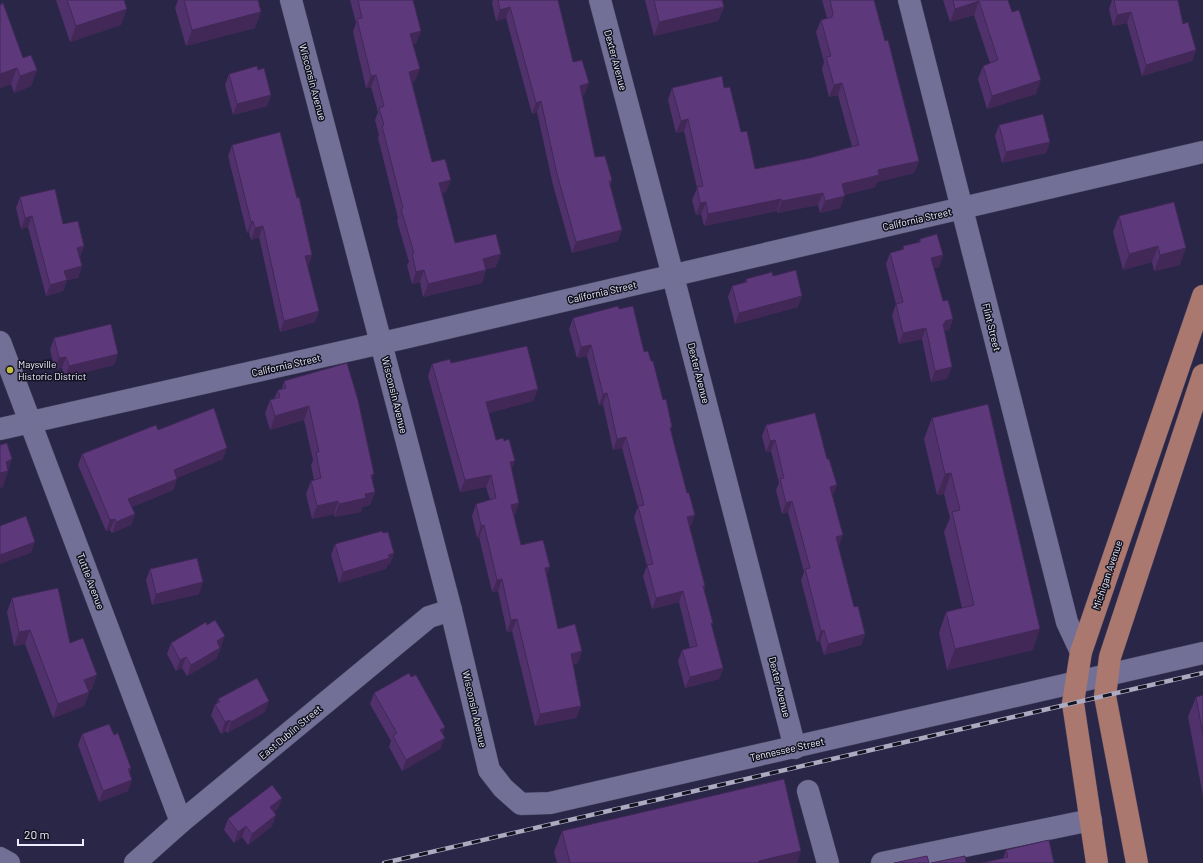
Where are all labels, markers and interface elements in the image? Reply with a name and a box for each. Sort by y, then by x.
street label: Dexter Avenue [602,28,630,92]
street label: Wisconsin Avenue [297,42,329,122]
street label: California Street [881,205,953,233]
street label: California Street [566,278,638,306]
street label: Flint Street [980,302,1004,352]
street label: Dexter Avenue [686,341,712,405]
street label: California Street [250,351,322,379]
street label: Wisconsin Avenue [380,355,410,435]
place label: Maysville Historic District [18,358,87,382]
marker: Maysville Historic District [5,365,15,375]
street label: Michigan Avenue [1090,539,1124,611]
street label: Tuttle Avenue [75,551,107,611]
street label: Dexter Avenue [767,655,793,719]
street label: Wisconsin Avenue [460,669,490,749]
street label: East Dublin Street [256,702,324,762]
street label: Tennessee Street [749,735,826,763]
scale bar [18,821,83,847]
text: 20 m [24,827,50,841]

